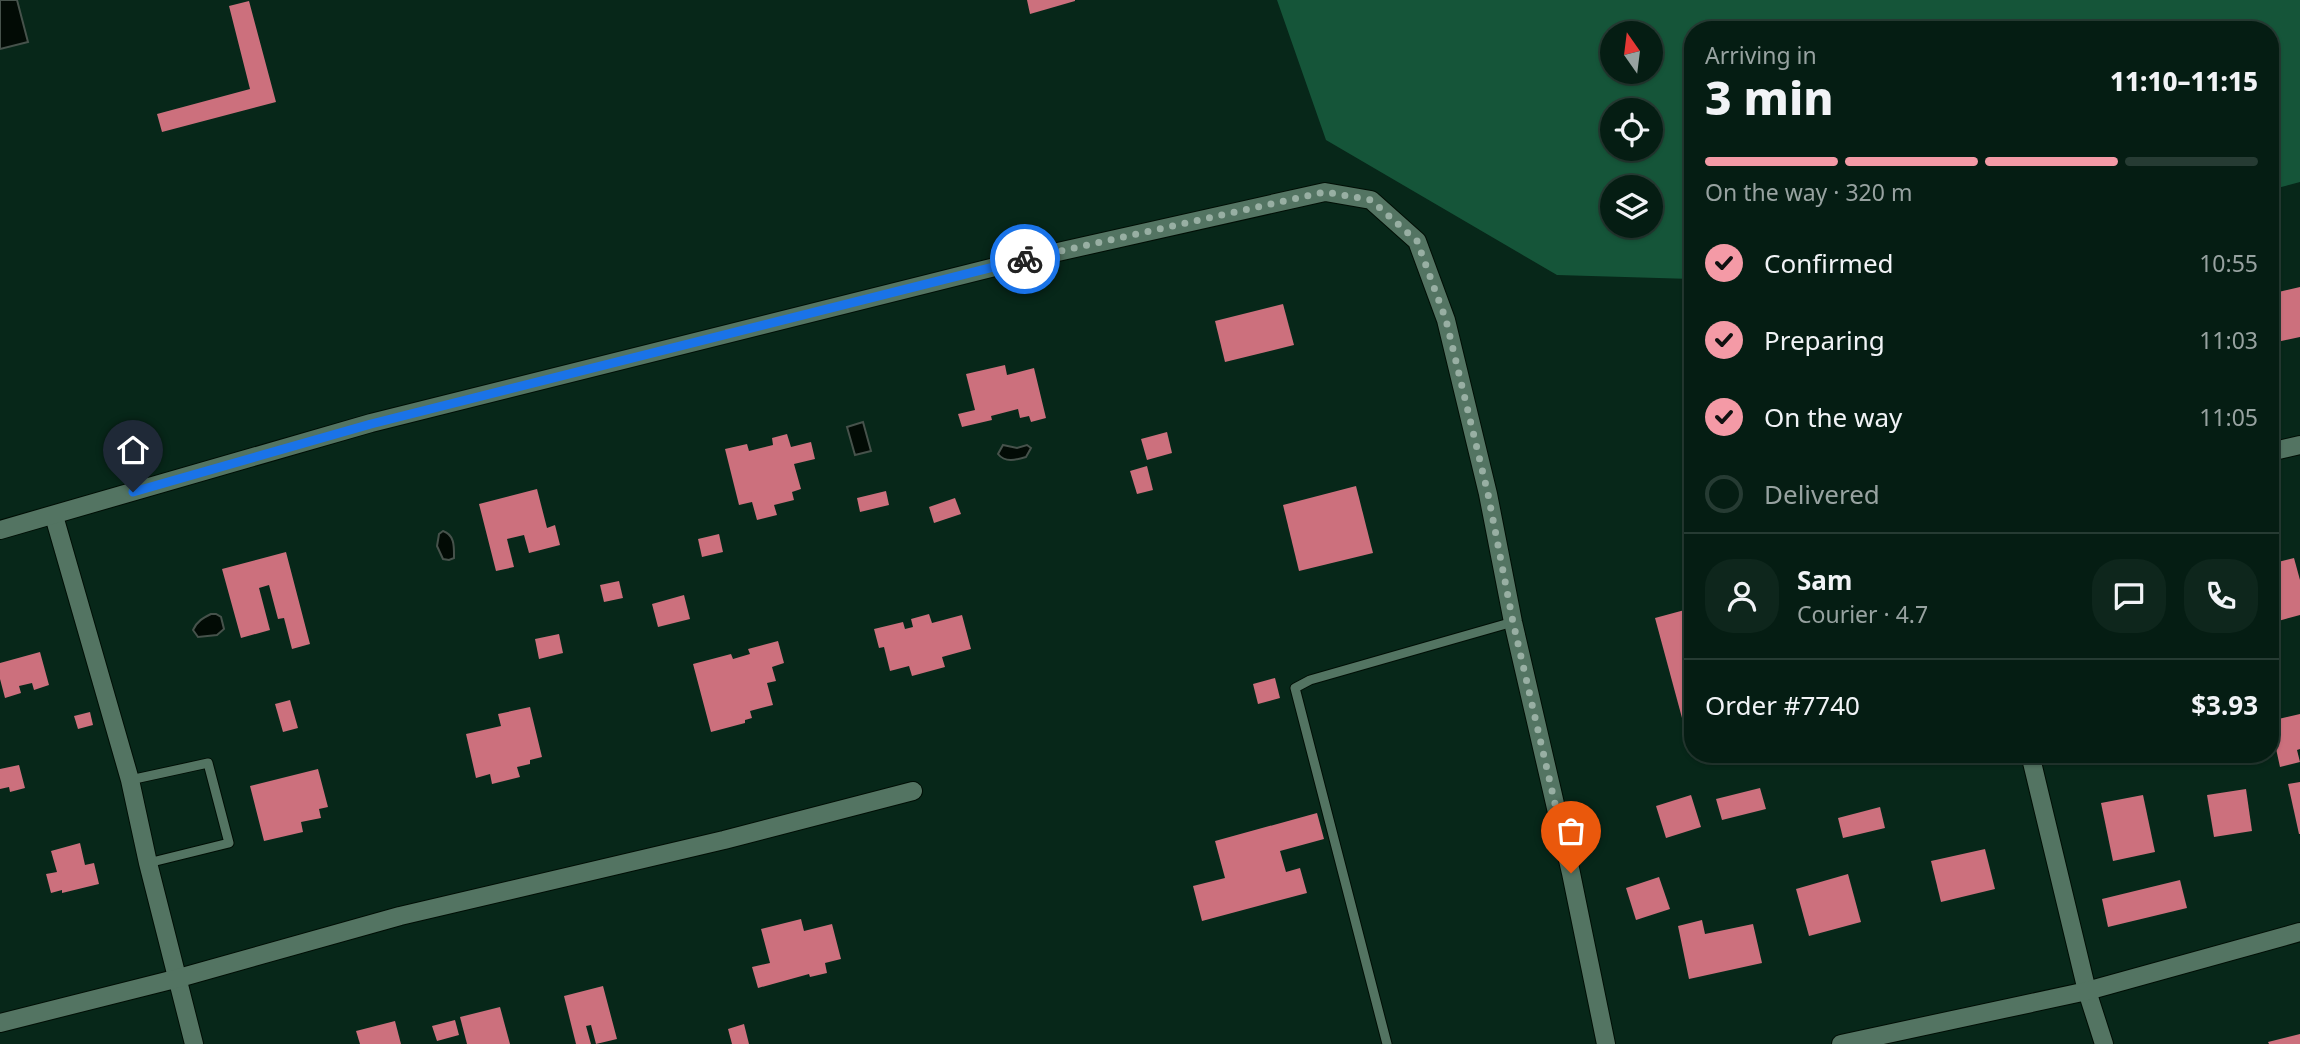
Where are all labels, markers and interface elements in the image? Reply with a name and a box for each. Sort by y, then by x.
north arrow [1600,21,1662,84]
map controls [1600,21,1663,238]
text: Arriving in [1705,39,1817,71]
text: 11:10–11:15 [2110,63,2258,99]
text: 3 min [1705,66,1834,128]
button: locate [1600,98,1663,161]
button: layers [1600,175,1663,238]
text: On the way · 320 m [1705,176,1912,208]
courier [990,224,1060,294]
icon: bike [1006,240,1044,278]
icon: check [1705,244,1743,282]
text: Confirmed [1764,245,1894,281]
text: 10:55 [2199,247,2258,279]
icon: check [1705,321,1743,359]
text: Preparing [1764,322,1885,358]
text: 11:03 [2199,324,2258,356]
icon: check [1705,398,1743,436]
text: On the way [1764,399,1902,435]
text: 11:05 [2199,401,2258,433]
pin [103,420,163,492]
icon: home [114,431,152,469]
text: Delivered [1764,476,1880,512]
button: person [1705,559,1779,633]
button: chat [2092,559,2166,633]
button: phone [2184,559,2258,633]
text: Sam [1797,562,1852,598]
text: Courier · 4.7 [1797,598,1928,630]
text: Order #7740 [1705,687,1860,723]
text: $3.93 [2191,687,2258,723]
pin [1541,801,1601,873]
icon: bag [1552,812,1590,850]

